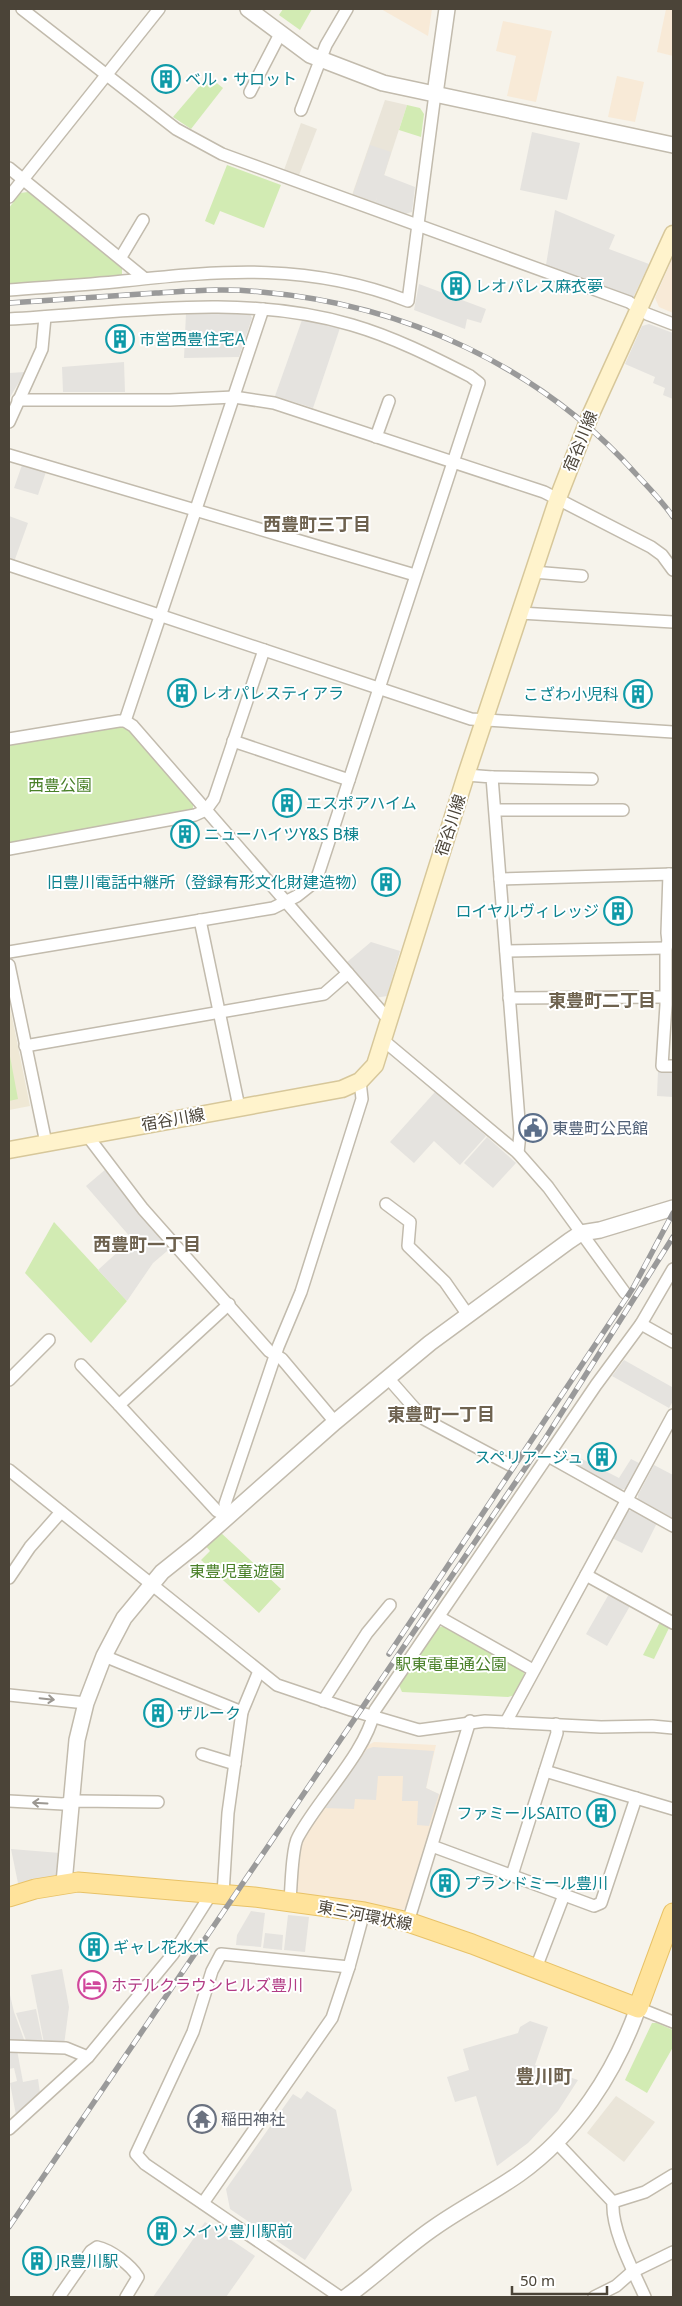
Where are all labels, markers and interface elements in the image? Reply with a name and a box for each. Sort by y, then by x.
building icon: ベル・サロット [151,64,181,94]
place label: ベル・サロット [185,68,297,90]
building icon: レオパレス麻衣夢 [441,271,471,301]
place label: レオパレス麻衣夢 [475,275,603,297]
building icon: 市営西豊住宅A [105,324,135,354]
place label: 市営西豊住宅A [139,328,246,350]
street label: 宿谷川線 [558,407,602,475]
district label: 西豊町三丁目 [263,512,371,536]
building icon: レオパレスティアラ [167,678,197,708]
building icon: こざわ小児科 [623,679,653,709]
place label: レオパレスティアラ [201,682,344,704]
place label: こざわ小児科 [523,683,619,705]
park label: 西豊公園 [28,774,92,796]
building icon: エスポアハイム [272,788,302,818]
street label: 宿谷川線 [430,791,470,859]
place label: エスポアハイム [306,792,417,814]
building icon: ニューハイツY&S B棟 [170,819,200,849]
place label: ニューハイツY&S B棟 [204,823,359,845]
building icon: 旧豊川電話中継所（登録有形文化財建造物） [371,867,401,897]
place label: 旧豊川電話中継所（登録有形文化財建造物） [47,871,367,893]
building icon: ロイヤルヴィレッジ [603,896,633,926]
place label: ロイヤルヴィレッジ [455,900,599,922]
district label: 東豊町二丁目 [548,988,656,1012]
street label: 宿谷川線 [140,1103,206,1135]
public building icon: 東豊町公民館 [518,1113,548,1143]
place label: 東豊町公民館 [552,1117,648,1139]
district label: 西豊町一丁目 [93,1232,201,1256]
district label: 東豊町一丁目 [387,1402,495,1426]
building icon: スペリアージュ [587,1442,617,1472]
place label: スペリアージュ [475,1446,583,1468]
park label: 東豊児童遊園 [189,1560,285,1582]
park label: 駅東電車通公園 [395,1653,507,1675]
one-way arrow [39,1694,55,1704]
building icon: ザルーク [143,1698,173,1728]
place label: ザルーク [177,1702,241,1724]
one-way arrow [32,1798,48,1807]
building icon: ファミールSAITO [586,1798,616,1828]
place label: ファミールSAITO [456,1802,582,1824]
building icon: プランドミール豊川 [430,1868,460,1898]
place label: プランドミール豊川 [464,1872,608,1894]
street label: 東三河環状線 [316,1895,414,1935]
building icon: ギャレ花水木 [79,1932,109,1962]
place label: ギャレ花水木 [113,1936,209,1958]
hotel icon: ホテルクラウンヒルズ豊川 [77,1970,107,2000]
place label: ホテルクラウンヒルズ豊川 [111,1974,303,1996]
district label: 豊川町 [515,2063,573,2089]
temple icon: 稲田神社 [187,2104,217,2134]
place label: 稲田神社 [221,2108,285,2130]
building icon: メイツ豊川駅前 [147,2216,177,2246]
place label: メイツ豊川駅前 [181,2220,293,2242]
building icon: JR豊川駅 [22,2246,52,2276]
place label: JR豊川駅 [54,2250,118,2272]
scale bar [512,2264,607,2296]
text: 50 m [520,2270,555,2290]

